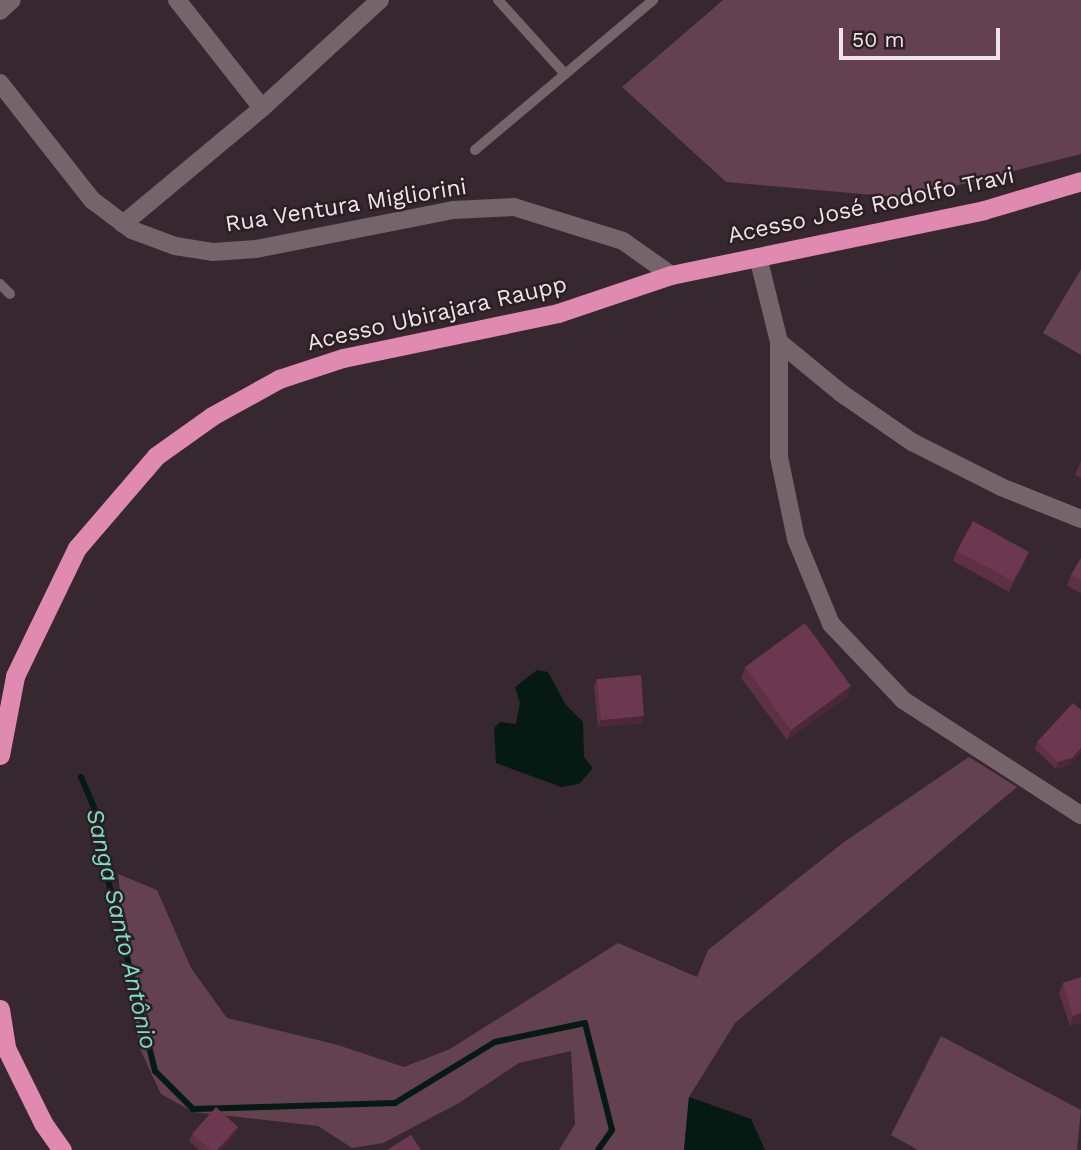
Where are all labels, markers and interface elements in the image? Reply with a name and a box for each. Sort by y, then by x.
scale bar [843,14,1004,58]
text: 50 m [852,27,904,52]
street label: Acesso José Rodolfo Travi [725,162,1017,250]
street label: Rua Ventura Migliorini [222,173,470,239]
street label: Acesso Ubirajara Raupp [304,271,570,357]
water label: Sanga Santo Antônio [79,805,163,1053]

